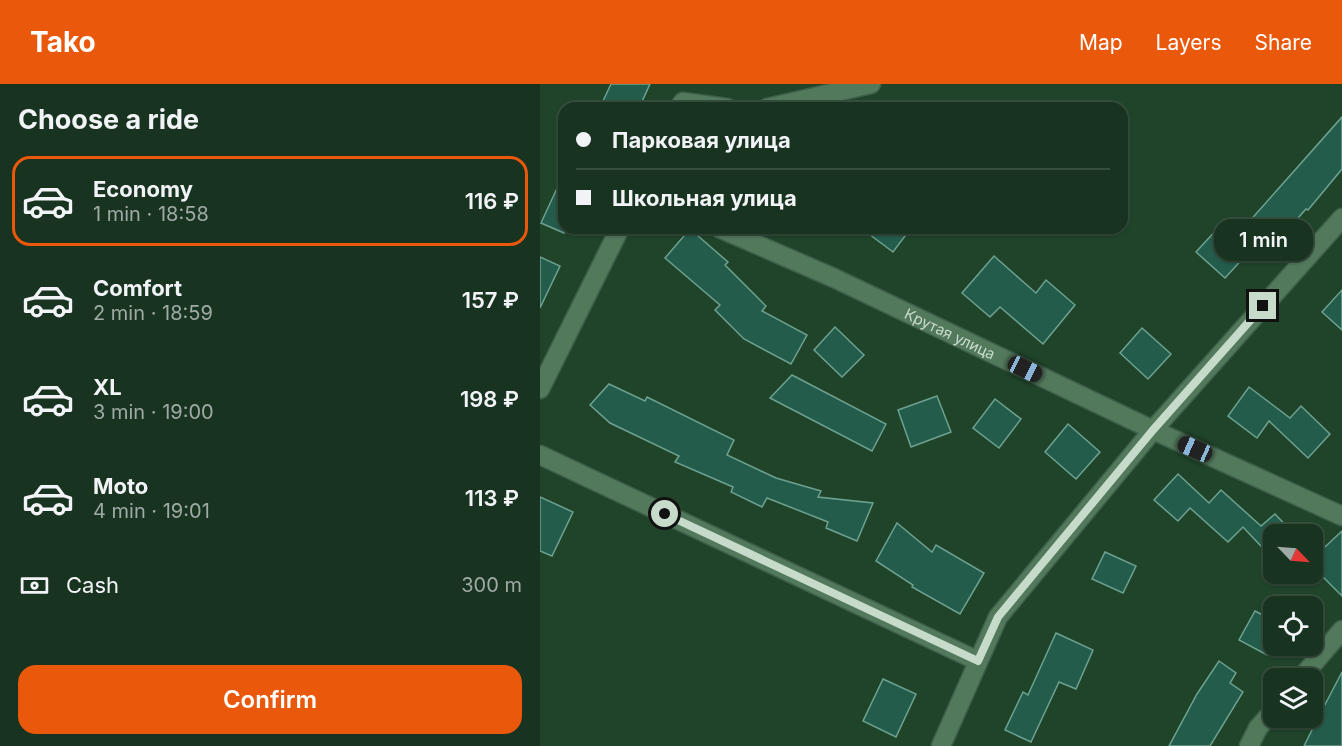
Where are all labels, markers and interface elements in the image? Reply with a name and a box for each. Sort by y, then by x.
text: Tako [30,25,96,59]
text: Map [1079,30,1123,55]
text: Layers [1156,30,1222,55]
text: Share [1255,30,1312,55]
text: Choose a ride [18,103,199,136]
text: Парковая улица [612,127,791,153]
icon: car [21,174,75,228]
text: Economy [93,176,193,202]
text: Школьная улица [612,185,797,211]
text: 116 ₽ [465,188,519,214]
text: 1 min · 18:58 [93,202,209,226]
callout: 1 min [1214,219,1312,261]
text: 1 min [1239,228,1288,252]
icon: car [21,273,75,327]
text: Comfort [93,275,182,301]
text: 157 ₽ [462,287,519,313]
route end [1249,292,1276,319]
text: 2 min · 18:59 [93,301,213,325]
street label: Крутая улица [902,304,999,363]
car [1005,353,1045,385]
icon: car [21,372,75,426]
text: XL [93,374,122,400]
text: 198 ₽ [460,386,519,412]
text: 3 min · 19:00 [93,400,214,424]
car [1175,433,1215,465]
icon: car [21,471,75,525]
text: Moto [93,473,148,499]
text: 113 ₽ [465,485,519,511]
text: 4 min · 19:01 [93,499,210,523]
route start [651,500,678,527]
north arrow [1263,524,1323,584]
map controls [1263,524,1323,728]
icon: cash [18,569,51,602]
text: Cash [66,572,119,598]
text: 300 m [461,573,522,597]
button: locate [1263,596,1323,656]
button: Confirm [18,665,522,734]
button: layers [1263,668,1323,728]

